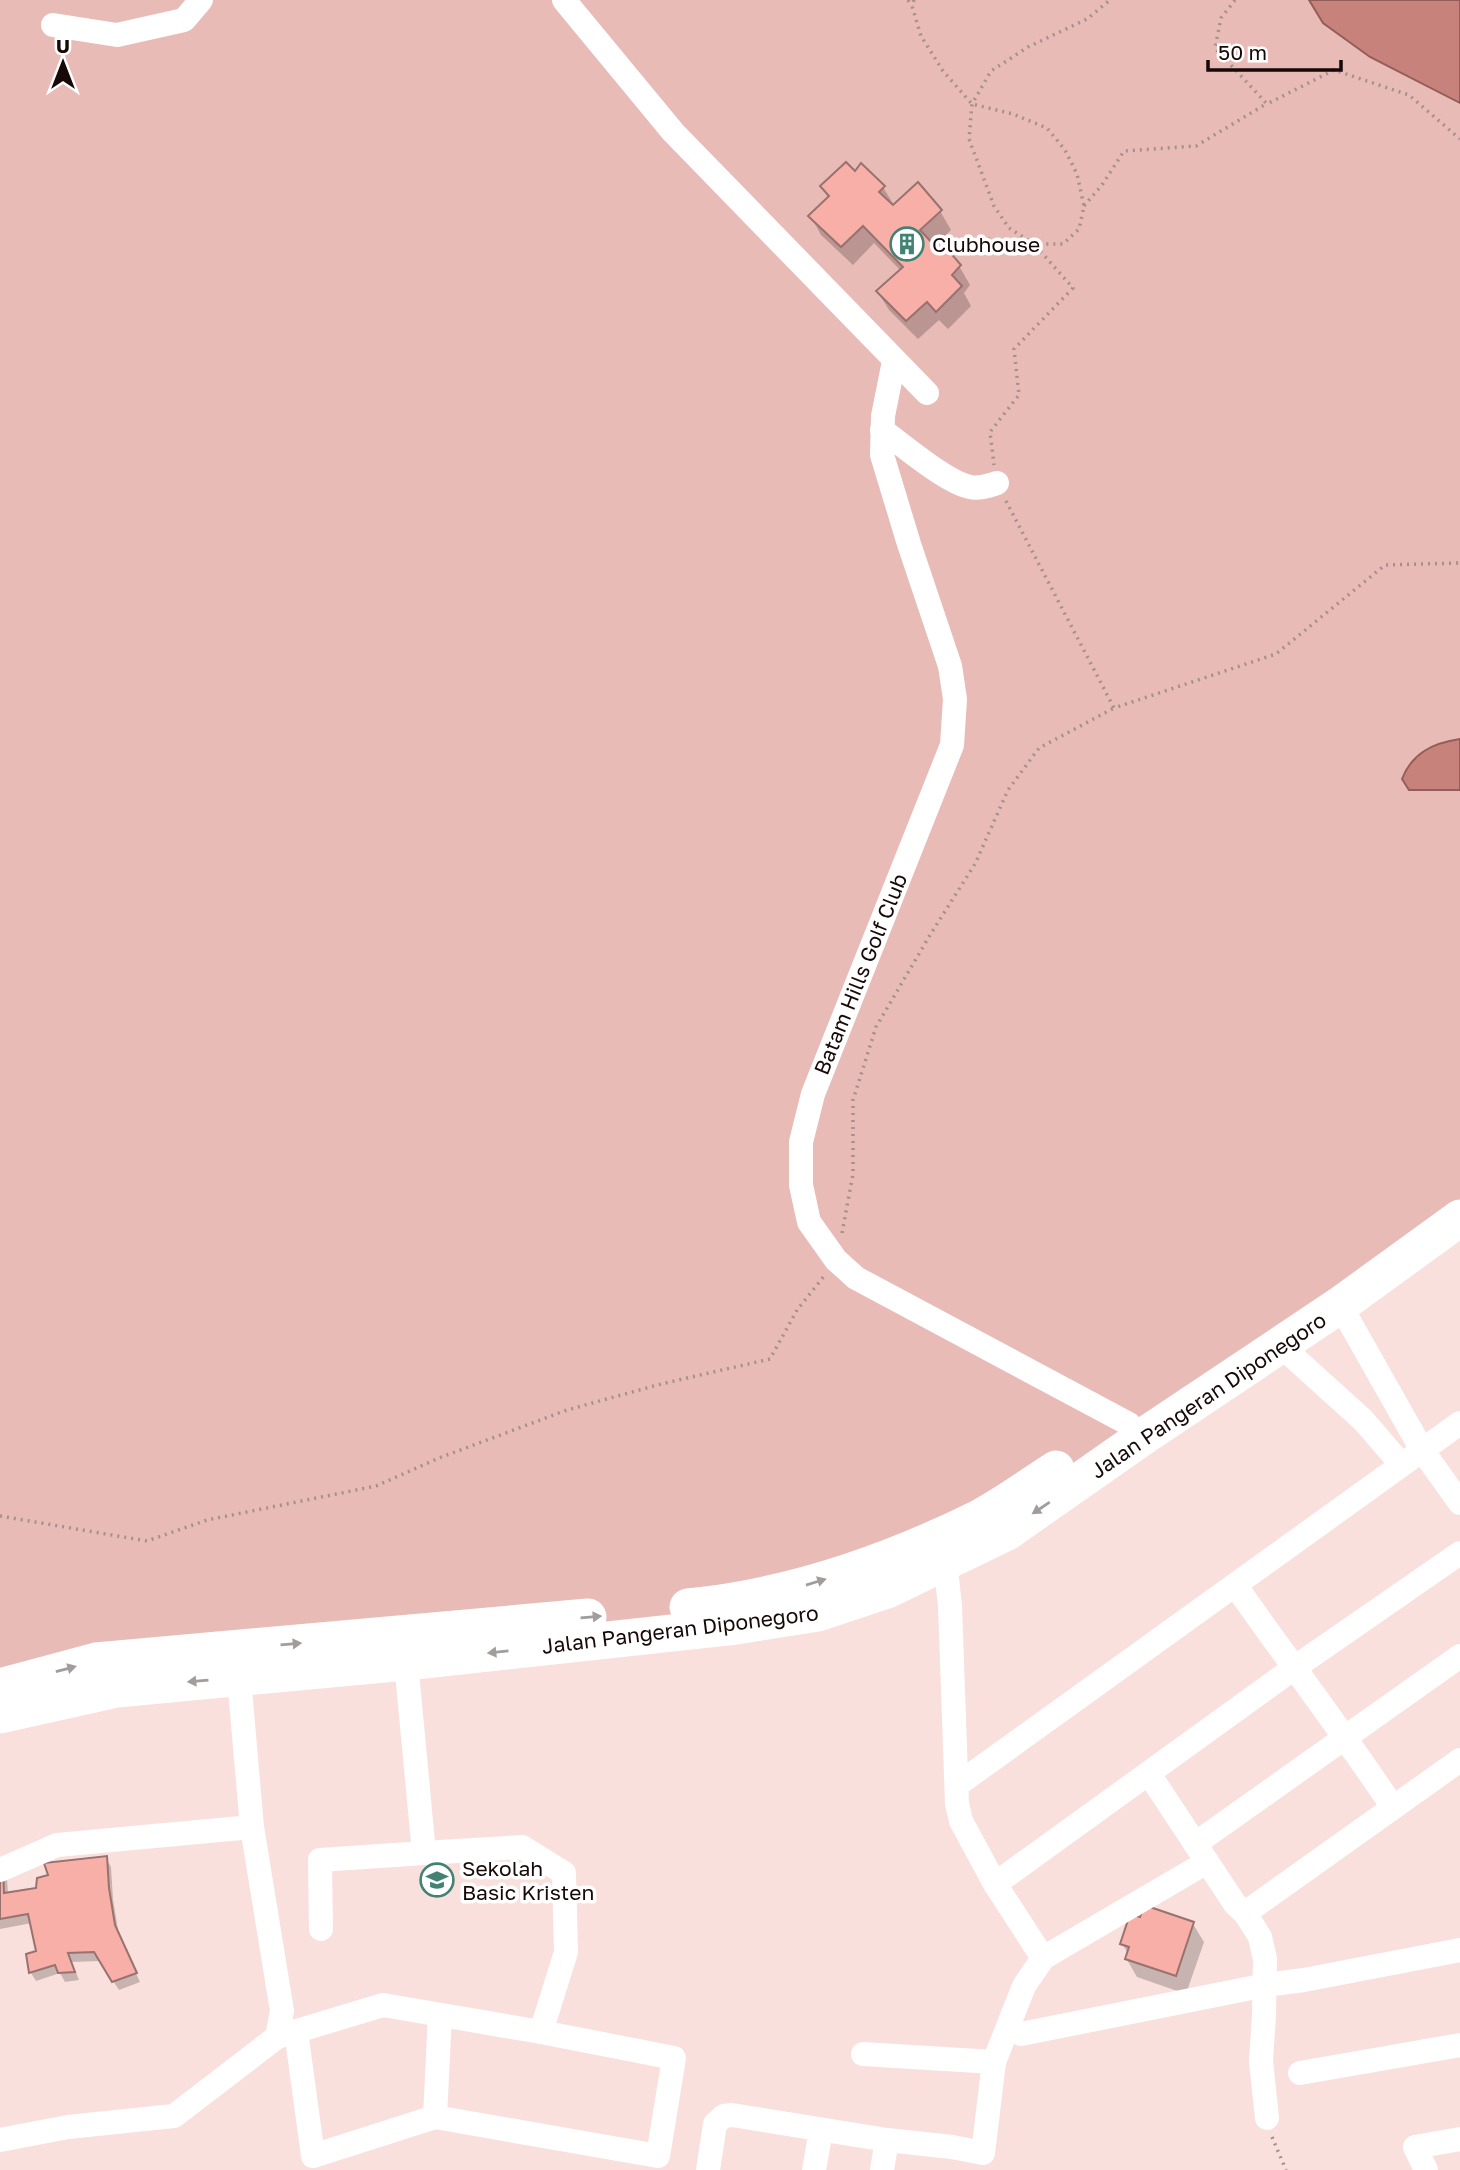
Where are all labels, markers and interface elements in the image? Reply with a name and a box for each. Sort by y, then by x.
north arrow [28,28,98,98]
scale bar [1208,28,1341,72]
text: U [56,34,70,57]
text: 50 m [1218,39,1267,65]
building icon: Clubhouse [888,225,926,263]
place label: Clubhouse [932,231,1040,257]
street label: Batam Hills Golf Club [808,870,912,1078]
street label: Jalan Pangeran Diponegoro [1085,1306,1331,1484]
one-way arrow [1032,1501,1050,1515]
one-way arrow [805,1576,826,1586]
street label: Jalan Pangeran Diponegoro [540,1599,820,1659]
one-way arrow [580,1611,602,1622]
one-way arrow [281,1638,303,1649]
one-way arrow [486,1646,508,1657]
one-way arrow [55,1663,77,1674]
one-way arrow [187,1676,209,1687]
place label: Sekolah Basic Kristen [462,1855,594,1905]
school or university icon: Sekolah Basic Kristen [418,1861,456,1899]

